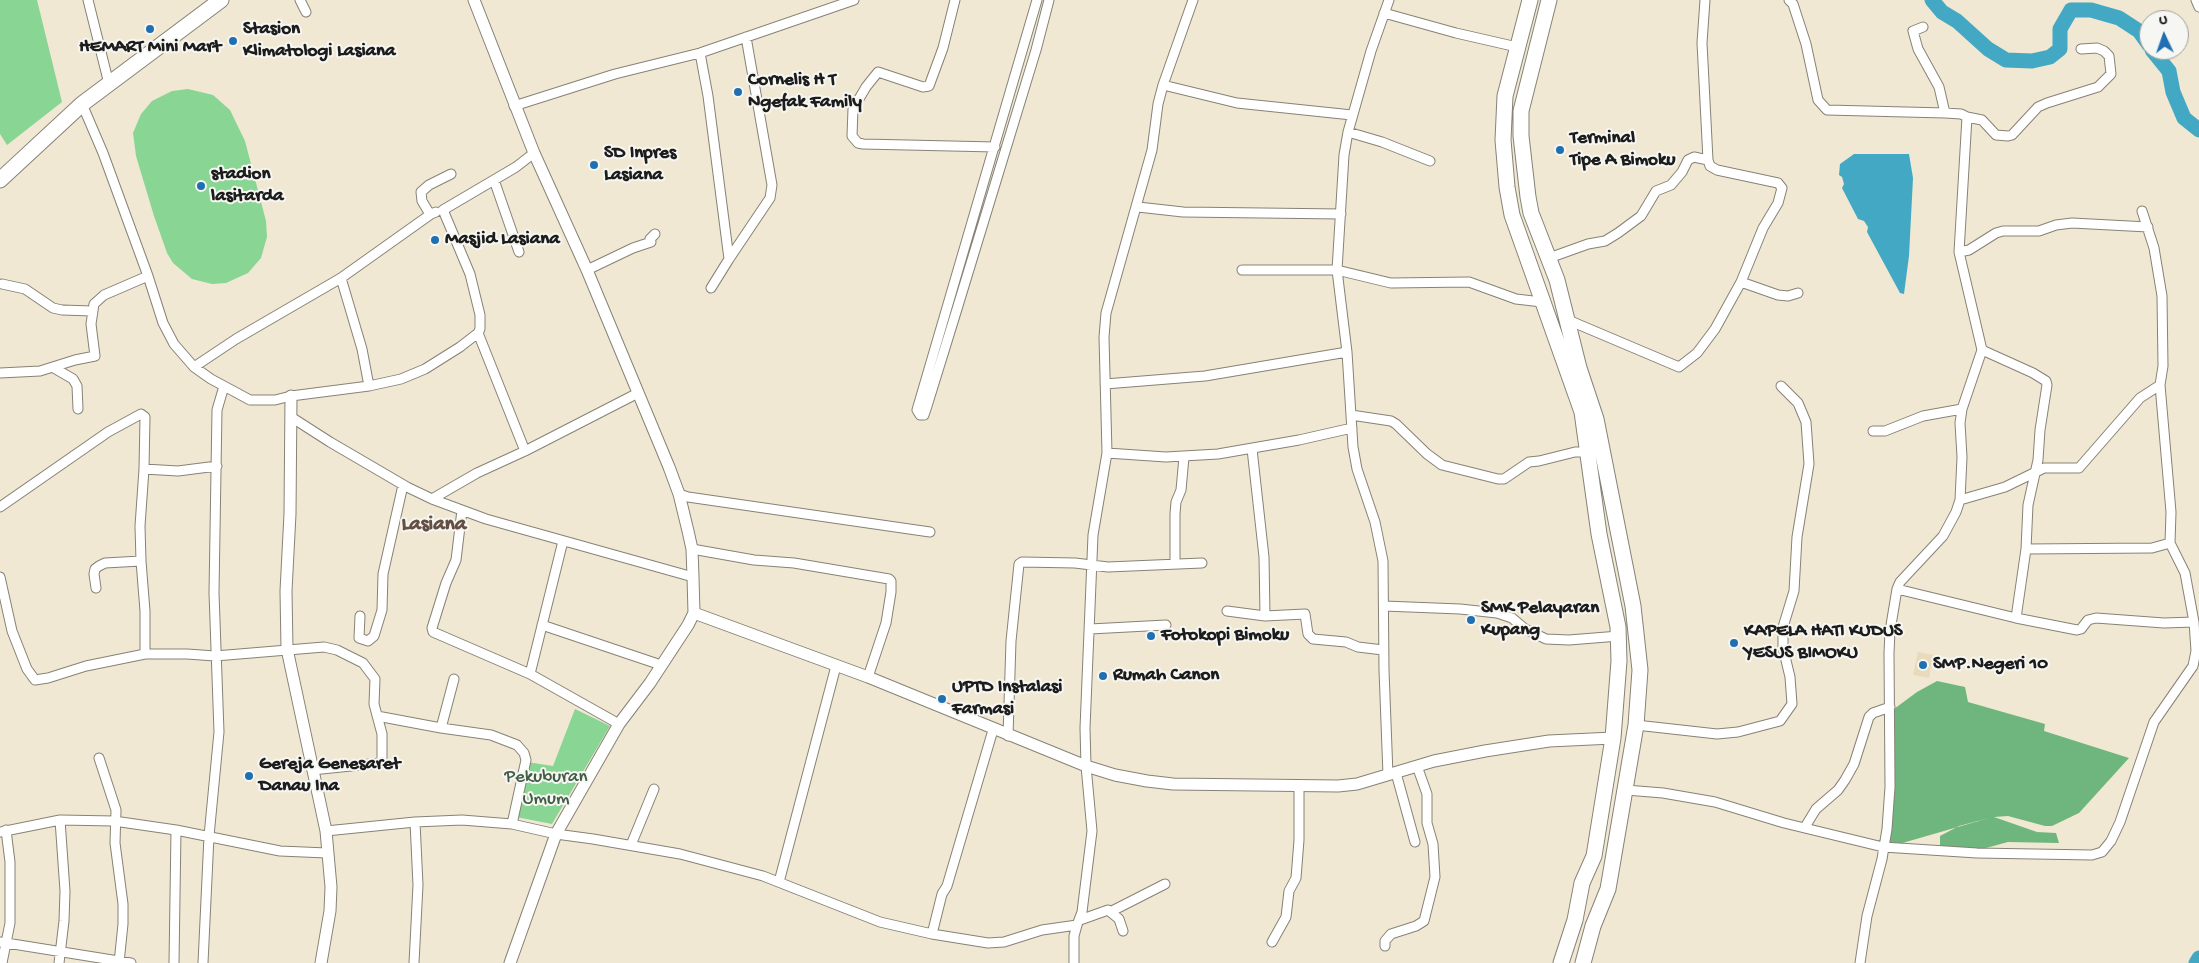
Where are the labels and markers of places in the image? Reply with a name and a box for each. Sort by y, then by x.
place label: Stasion Klimatologi Lasiana [243,19,396,63]
marker: HEMART Mini Mart [144,23,156,35]
marker: Stasion Klimatologi Lasiana [227,35,239,47]
place label: HEMART Mini Mart [79,37,221,59]
place label: Cornelis H T Ngefak Family [748,70,862,114]
marker: Cornelis H T Ngefak Family [732,86,744,98]
place label: Terminal Tipe A Bimoku [1570,128,1675,172]
place label: SD Inpres Lasiana [604,143,676,187]
marker: Terminal Tipe A Bimoku [1554,144,1566,156]
marker: SD Inpres Lasiana [588,159,600,171]
place label: stadion lasitarda [211,164,284,208]
marker: stadion lasitarda [195,180,207,192]
place label: Masjid Lasiana [445,229,560,251]
marker: Masjid Lasiana [429,234,441,246]
place label: SMK Pelayaran Kupang [1481,598,1599,642]
marker: SMK Pelayaran Kupang [1465,614,1477,626]
place label: KAPELA HATI KUDUS YESUS BIMOKU [1744,621,1903,665]
place label: Fotokopi Bimoku [1161,625,1289,647]
marker: Fotokopi Bimoku [1145,630,1157,642]
marker: KAPELA HATI KUDUS YESUS BIMOKU [1728,637,1740,649]
place label: SMP.Negeri 10 [1933,654,2048,676]
marker: SMP.Negeri 10 [1917,659,1929,671]
place label: Rumah Canon [1113,665,1219,687]
marker: Rumah Canon [1097,670,1109,682]
place label: UPTD Instalasi Farmasi [952,677,1062,721]
marker: UPTD Instalasi Farmasi [936,693,948,705]
place label: Gereja Genesaret Danau Ina [259,754,400,798]
marker: Gereja Genesaret Danau Ina [243,770,255,782]

